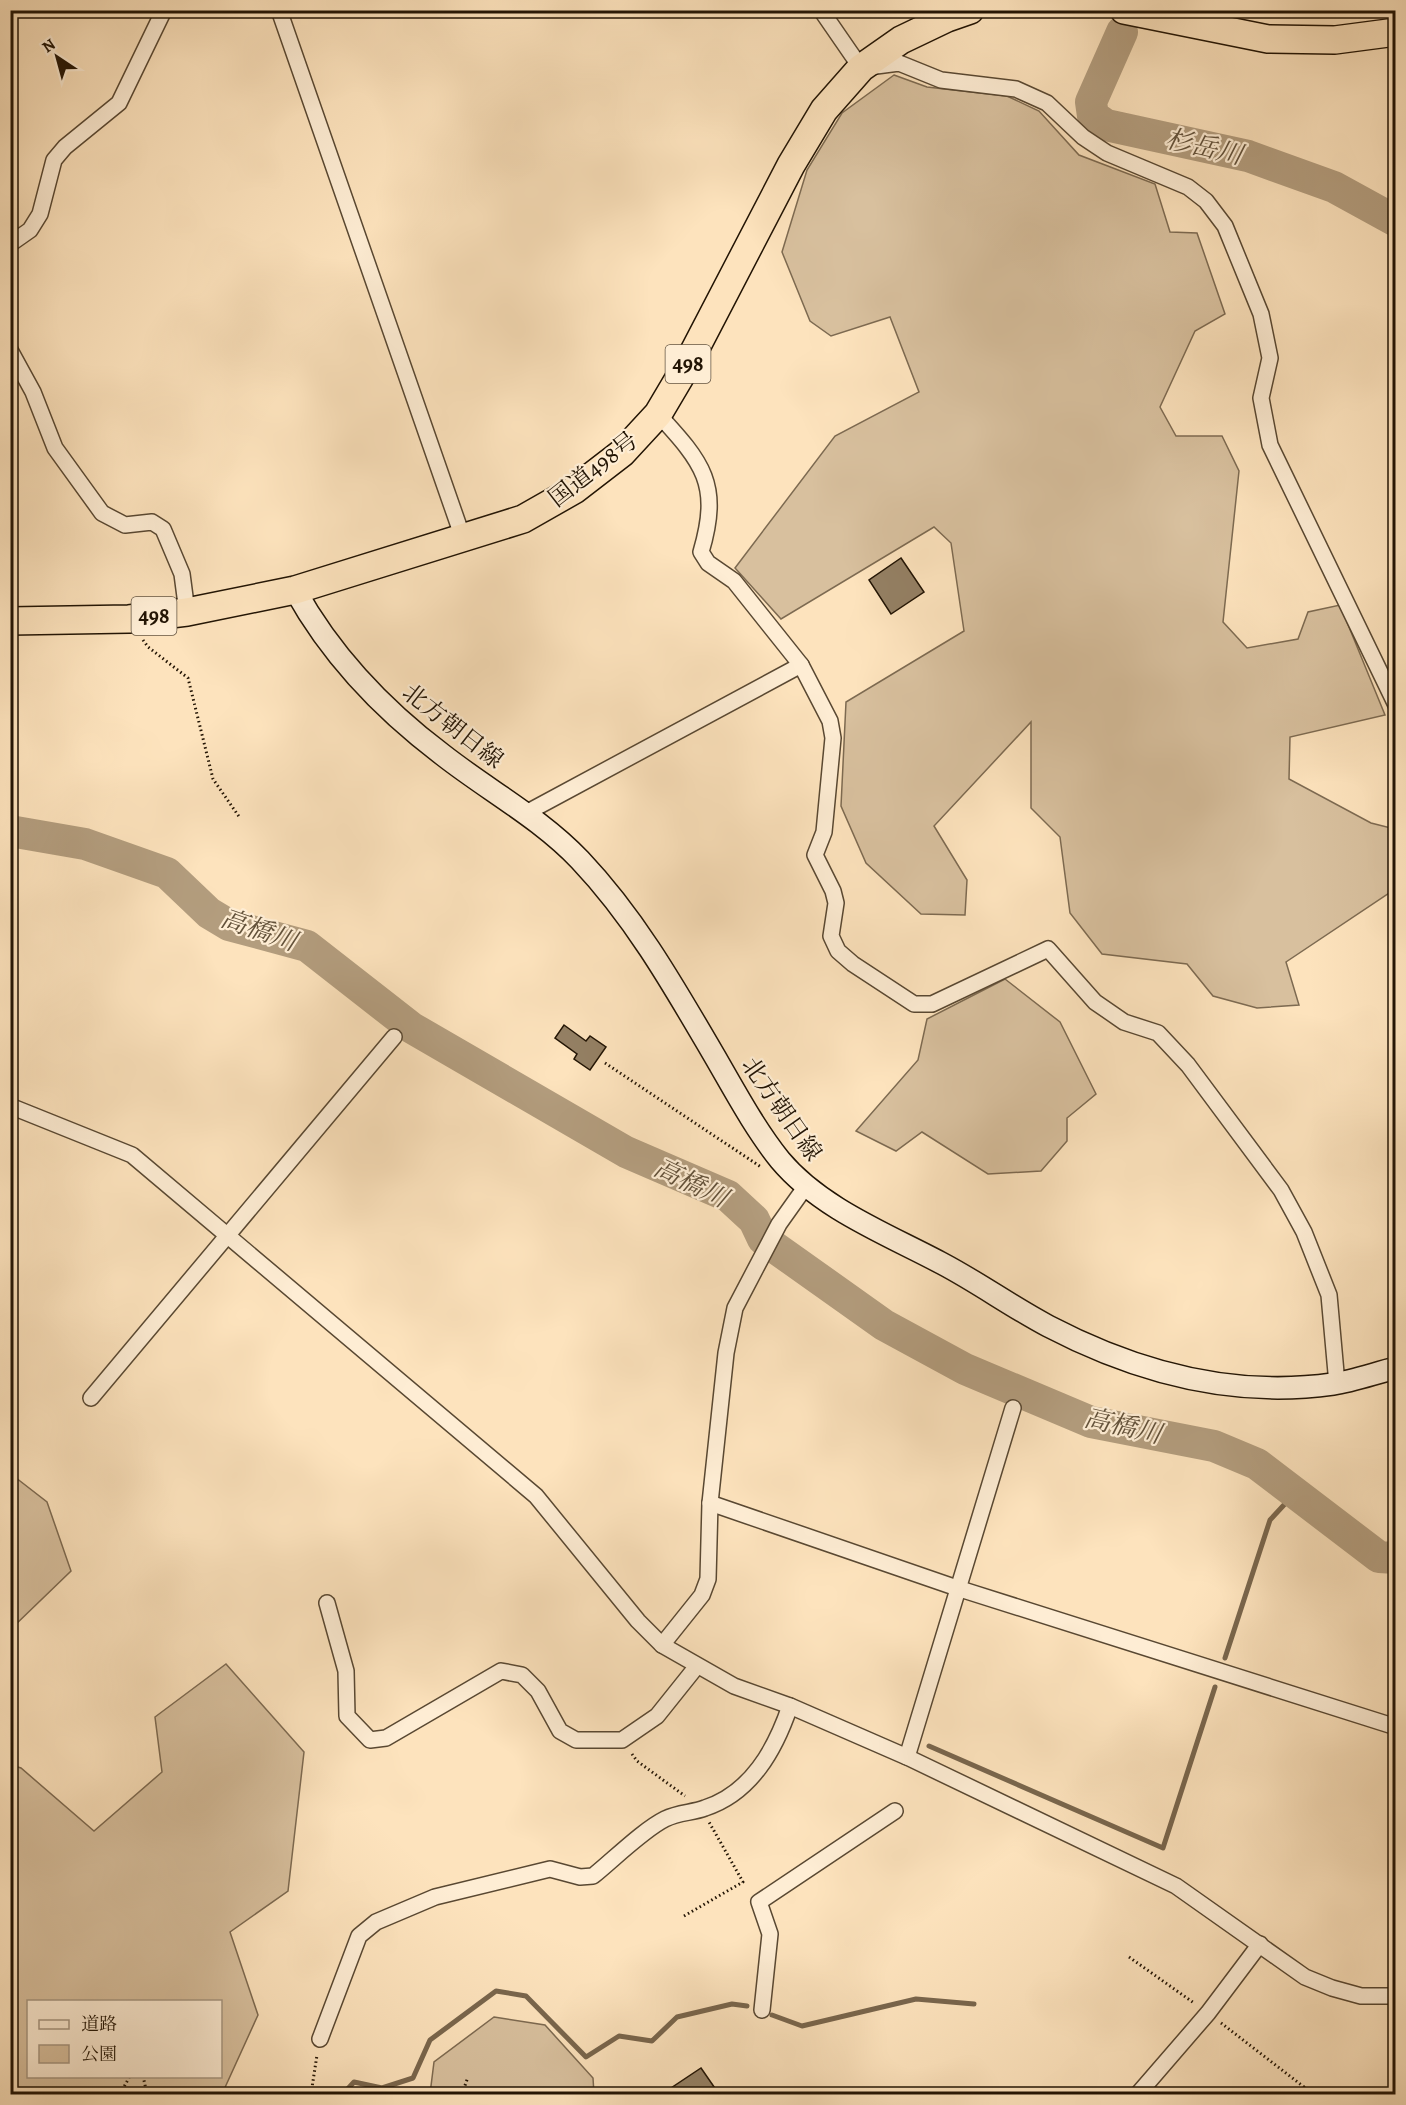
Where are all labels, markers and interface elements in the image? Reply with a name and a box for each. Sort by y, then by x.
north arrow [27,27,87,87]
text: N [38,33,60,58]
water label: 杉岳川 [1162,121,1249,173]
road number: 498 [666,345,710,383]
street label: 国道498号 [542,424,644,514]
road number: 498 [132,597,176,635]
street label: 北方朝日線 [396,676,510,776]
water label: 高橋川 [216,901,304,960]
street label: 北方朝日線 [734,1051,830,1167]
water label: 高橋川 [648,1150,736,1217]
water label: 高橋川 [1081,1400,1168,1452]
legend [27,2000,222,2078]
text: 道路 [81,2012,117,2036]
text: 公園 [81,2042,117,2066]

